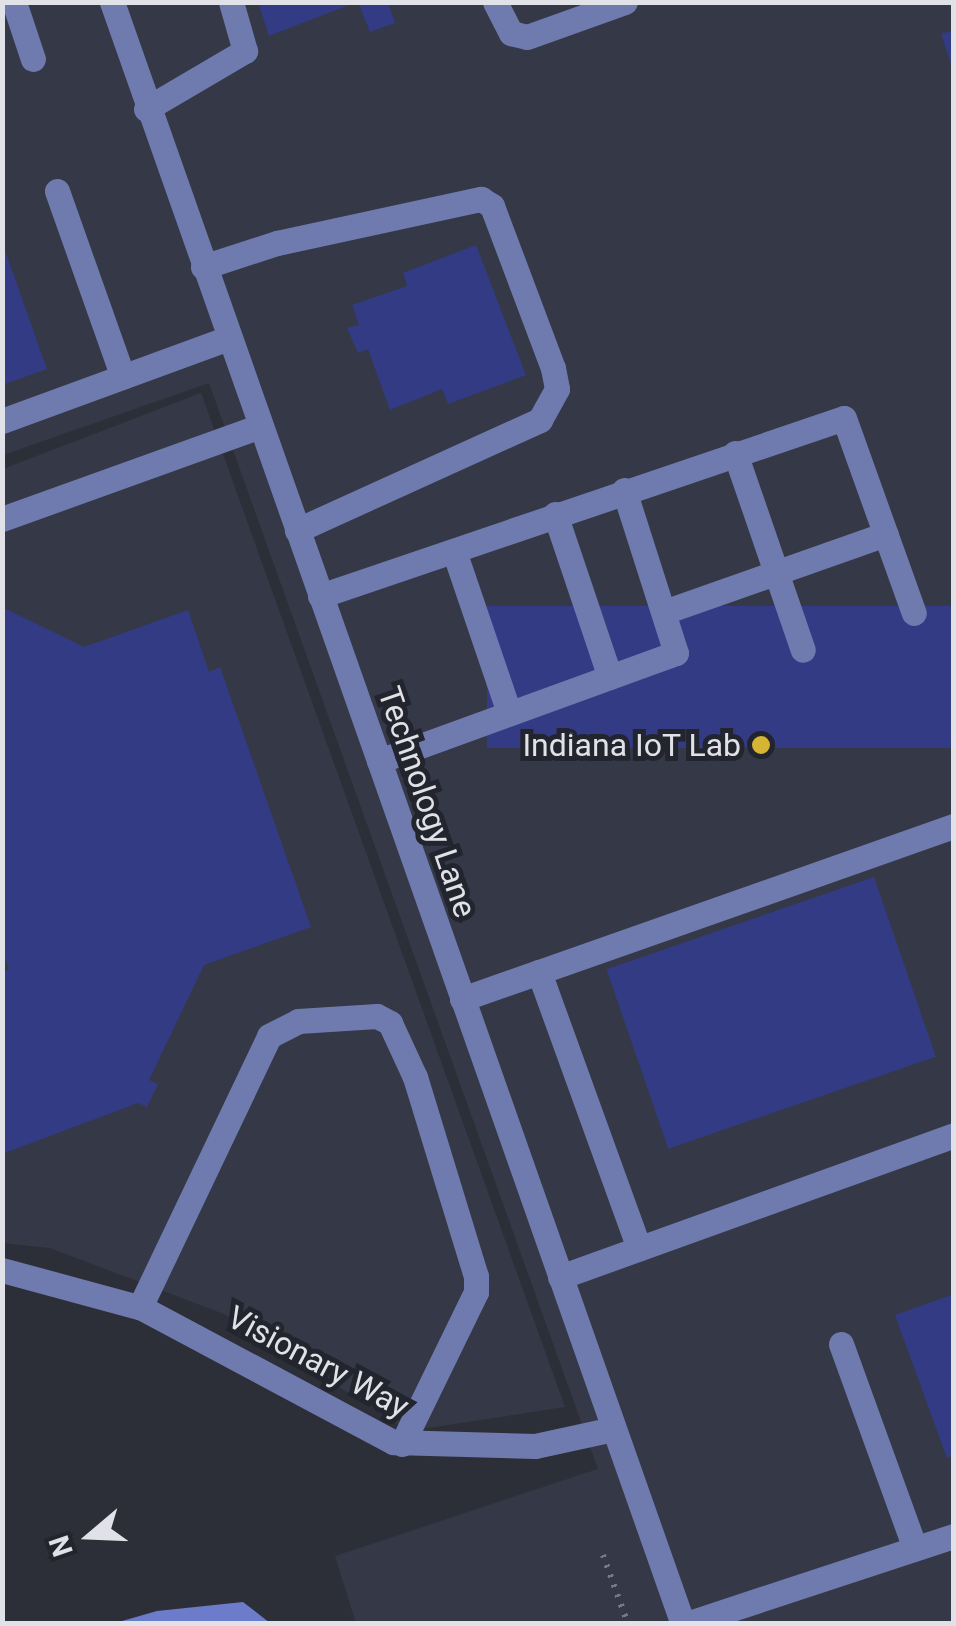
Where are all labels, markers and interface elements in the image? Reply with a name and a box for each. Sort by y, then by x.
street label: Technology Lane [370,682,484,922]
place label: Indiana IoT Lab [522,726,741,764]
marker: Indiana IoT Lab [750,734,772,756]
street label: Visionary Way [221,1298,415,1426]
north arrow [40,1486,140,1586]
text: N [42,1531,80,1561]

